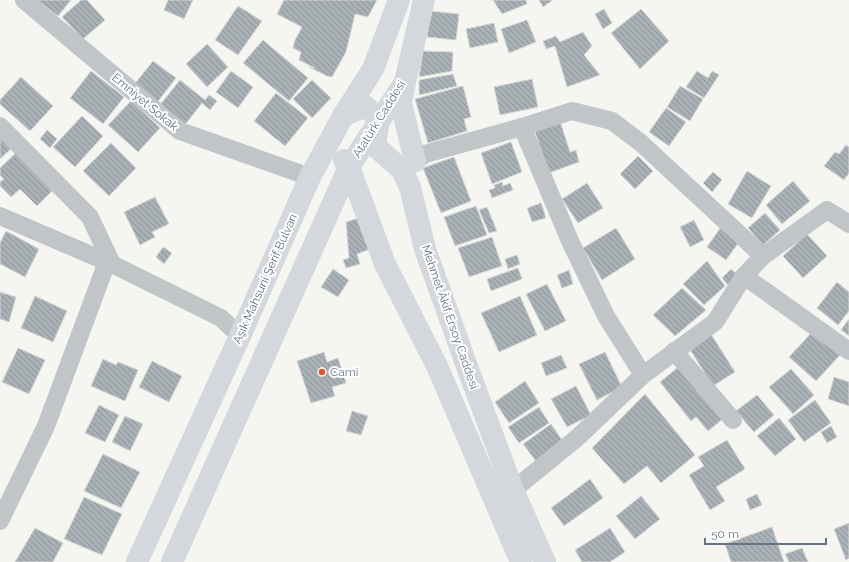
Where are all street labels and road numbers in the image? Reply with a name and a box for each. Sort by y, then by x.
street label: Emniyet Sokak [109,70,181,134]
street label: Atatürk Caddesi [350,78,408,160]
street label: Aşık Mahsuni Şerif Bulvarı [230,212,300,346]
street label: Mehmet Âkif Ersoy Caddesi [419,243,481,391]

